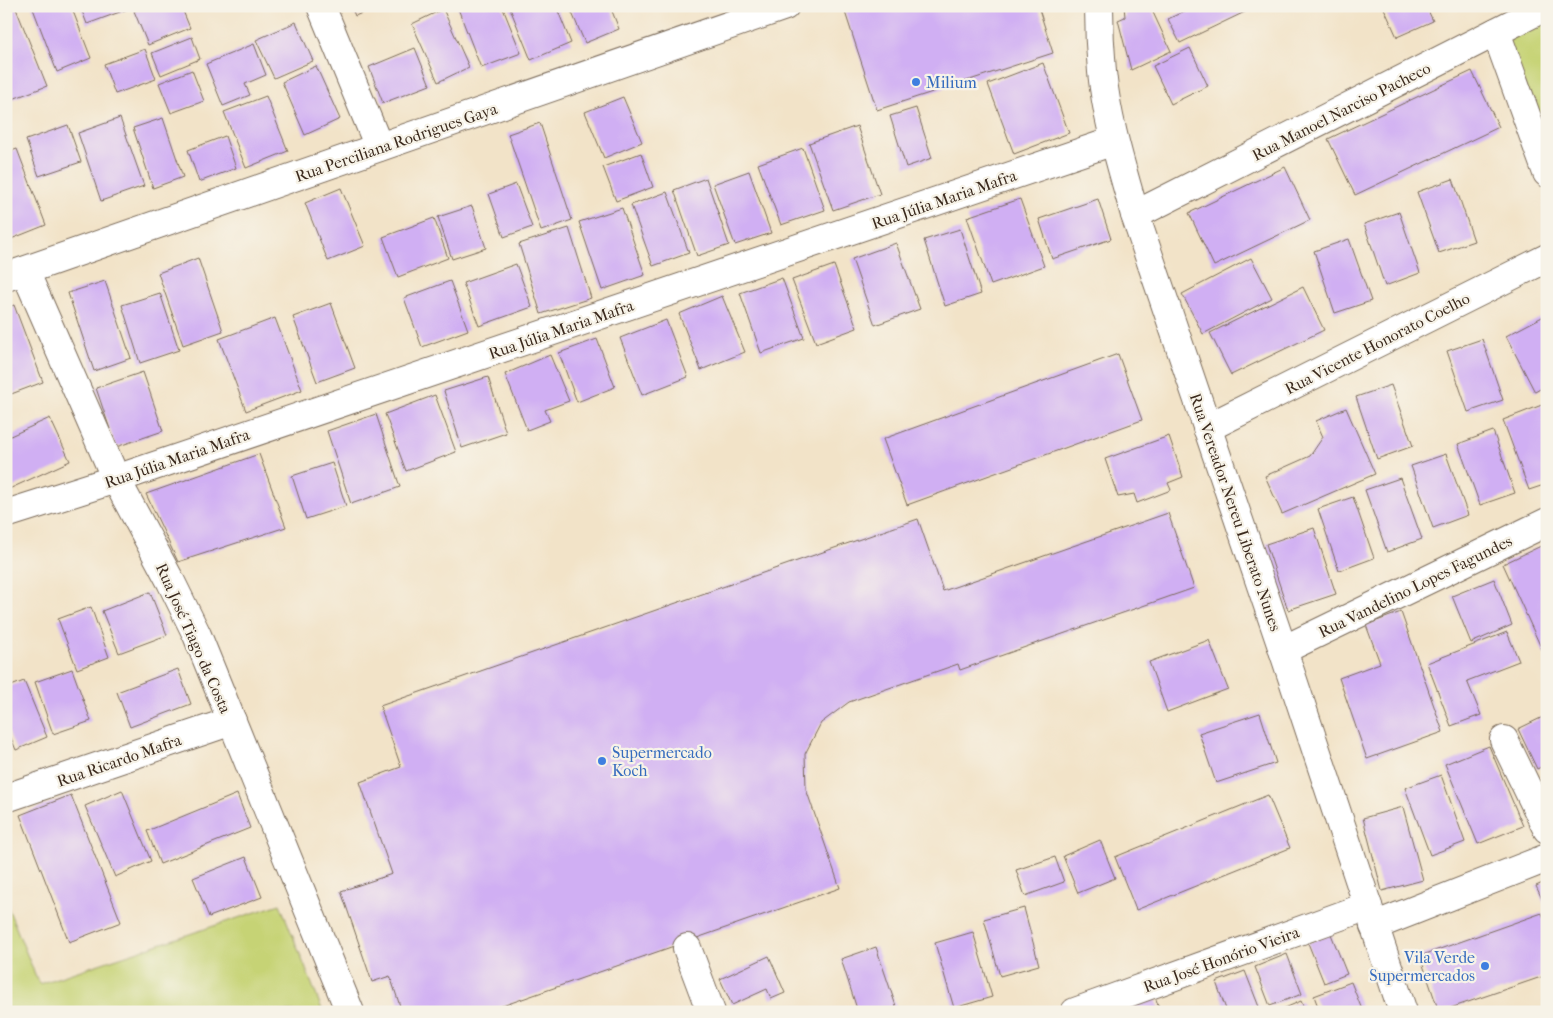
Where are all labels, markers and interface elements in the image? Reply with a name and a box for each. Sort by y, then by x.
street label: Rua Manoel Narciso Pacheco [1249,58,1433,165]
place label: Milium [926,73,977,92]
marker: Milium [910,76,922,88]
street label: Rua Perciliana Rodrigues Gaya [293,99,500,186]
street label: Rua Júlia Maria Mafra [869,166,1020,233]
street label: Rua Vicente Honorato Coelho [1282,289,1473,398]
street label: Rua Júlia Maria Mafra [486,296,637,363]
street label: Rua Vereador Nereu Liberato Nunes [1186,391,1285,634]
street label: Rua Júlia Maria Mafra [102,425,253,492]
street label: Rua Vandelino Lopes Fagundes [1315,531,1515,642]
street label: Rua José Tiago da Costa [152,560,235,717]
street label: Rua Ricardo Mafra [54,730,184,791]
place label: Supermercado Koch [612,743,712,780]
marker: Supermercado Koch [596,755,608,767]
street label: Rua José Honório Vieira [1141,922,1302,997]
place label: Vila Verde Supermercados [1369,948,1475,985]
marker: Vila Verde Supermercados [1479,960,1491,972]

